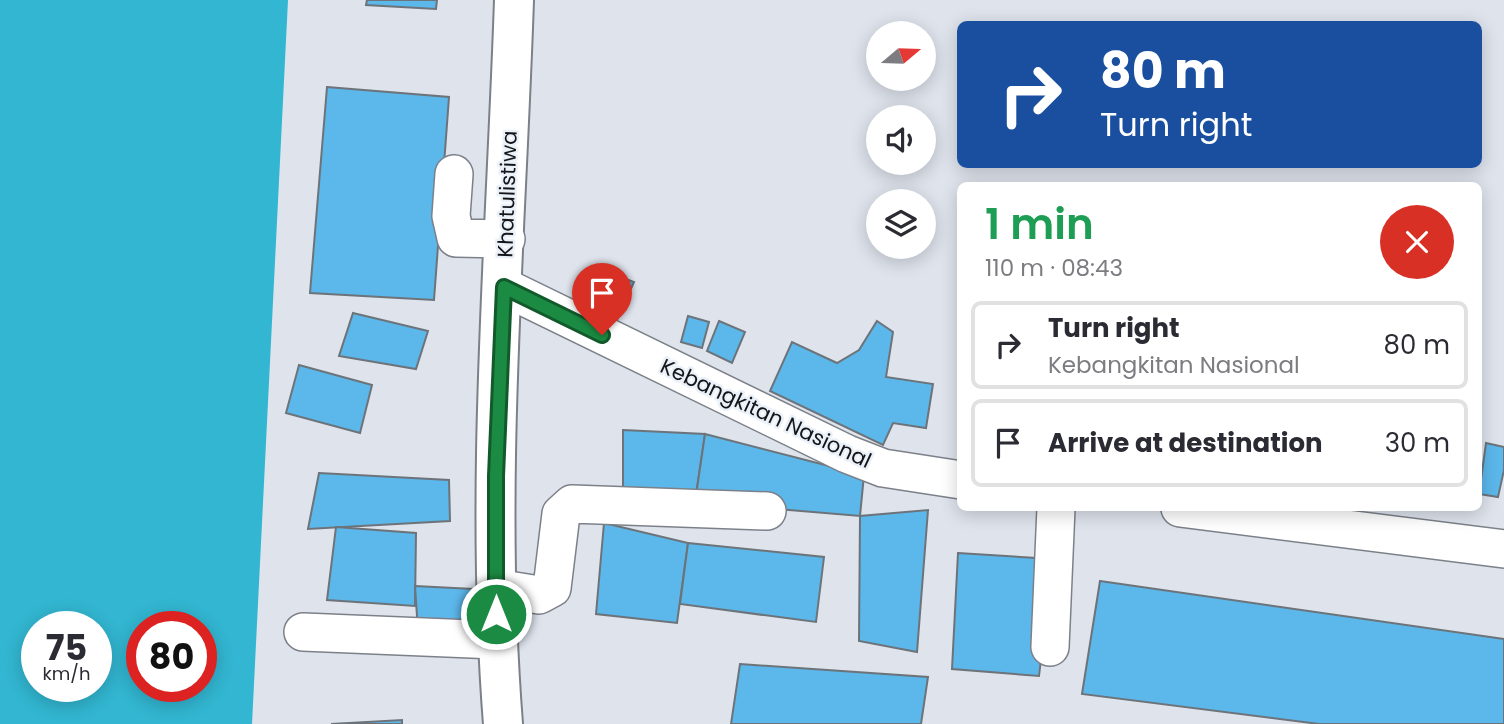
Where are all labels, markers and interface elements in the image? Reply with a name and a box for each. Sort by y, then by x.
north arrow [866,21,936,91]
map controls [866,21,936,259]
text: 80 m [1100,37,1226,105]
icon: right [985,49,1076,140]
text: Turn right [1100,102,1252,147]
button: sound [866,105,936,175]
street label: Khatulistiwa [490,130,524,258]
button: layers [866,189,936,259]
text: 1 min [985,195,1094,254]
button: close [1380,205,1454,279]
text: 110 m · 08:43 [985,252,1123,284]
pin [572,263,632,335]
icon: arrive [583,274,621,312]
text: Turn right [1048,310,1180,346]
icon: right [989,326,1027,364]
text: 80 m [1384,327,1450,363]
text: Kebangkitan Nasional [1048,349,1300,381]
street label: Kebangkitan Nasional [656,351,876,475]
icon: arrive [989,424,1027,462]
text: Arrive at destination [1048,425,1323,461]
text: 30 m [1385,425,1450,461]
position arrow [459,577,533,651]
speed limit sign: 80 [126,611,217,702]
text: 75 [46,623,87,672]
text: km/h [43,661,90,686]

